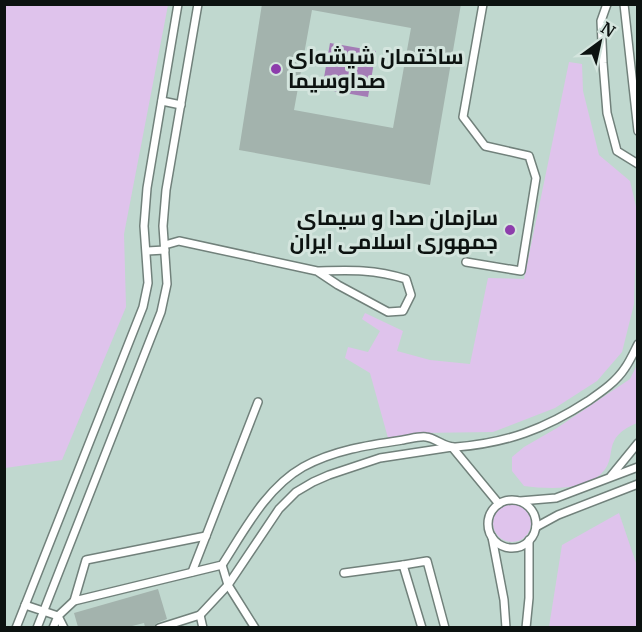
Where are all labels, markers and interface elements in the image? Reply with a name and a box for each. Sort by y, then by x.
north arrow [570,12,630,72]
text: N [597,18,619,41]
place label: ساختمان شیشه‌ای صداوسیما [288,43,464,94]
marker: ساختمان شیشه‌ای صداوسیما [269,62,283,76]
place label: سازمان صدا و سیمای جمهوری اسلامی ایران [290,204,498,255]
marker: سازمان صدا و سیمای جمهوری اسلامی ایران [503,223,517,237]

